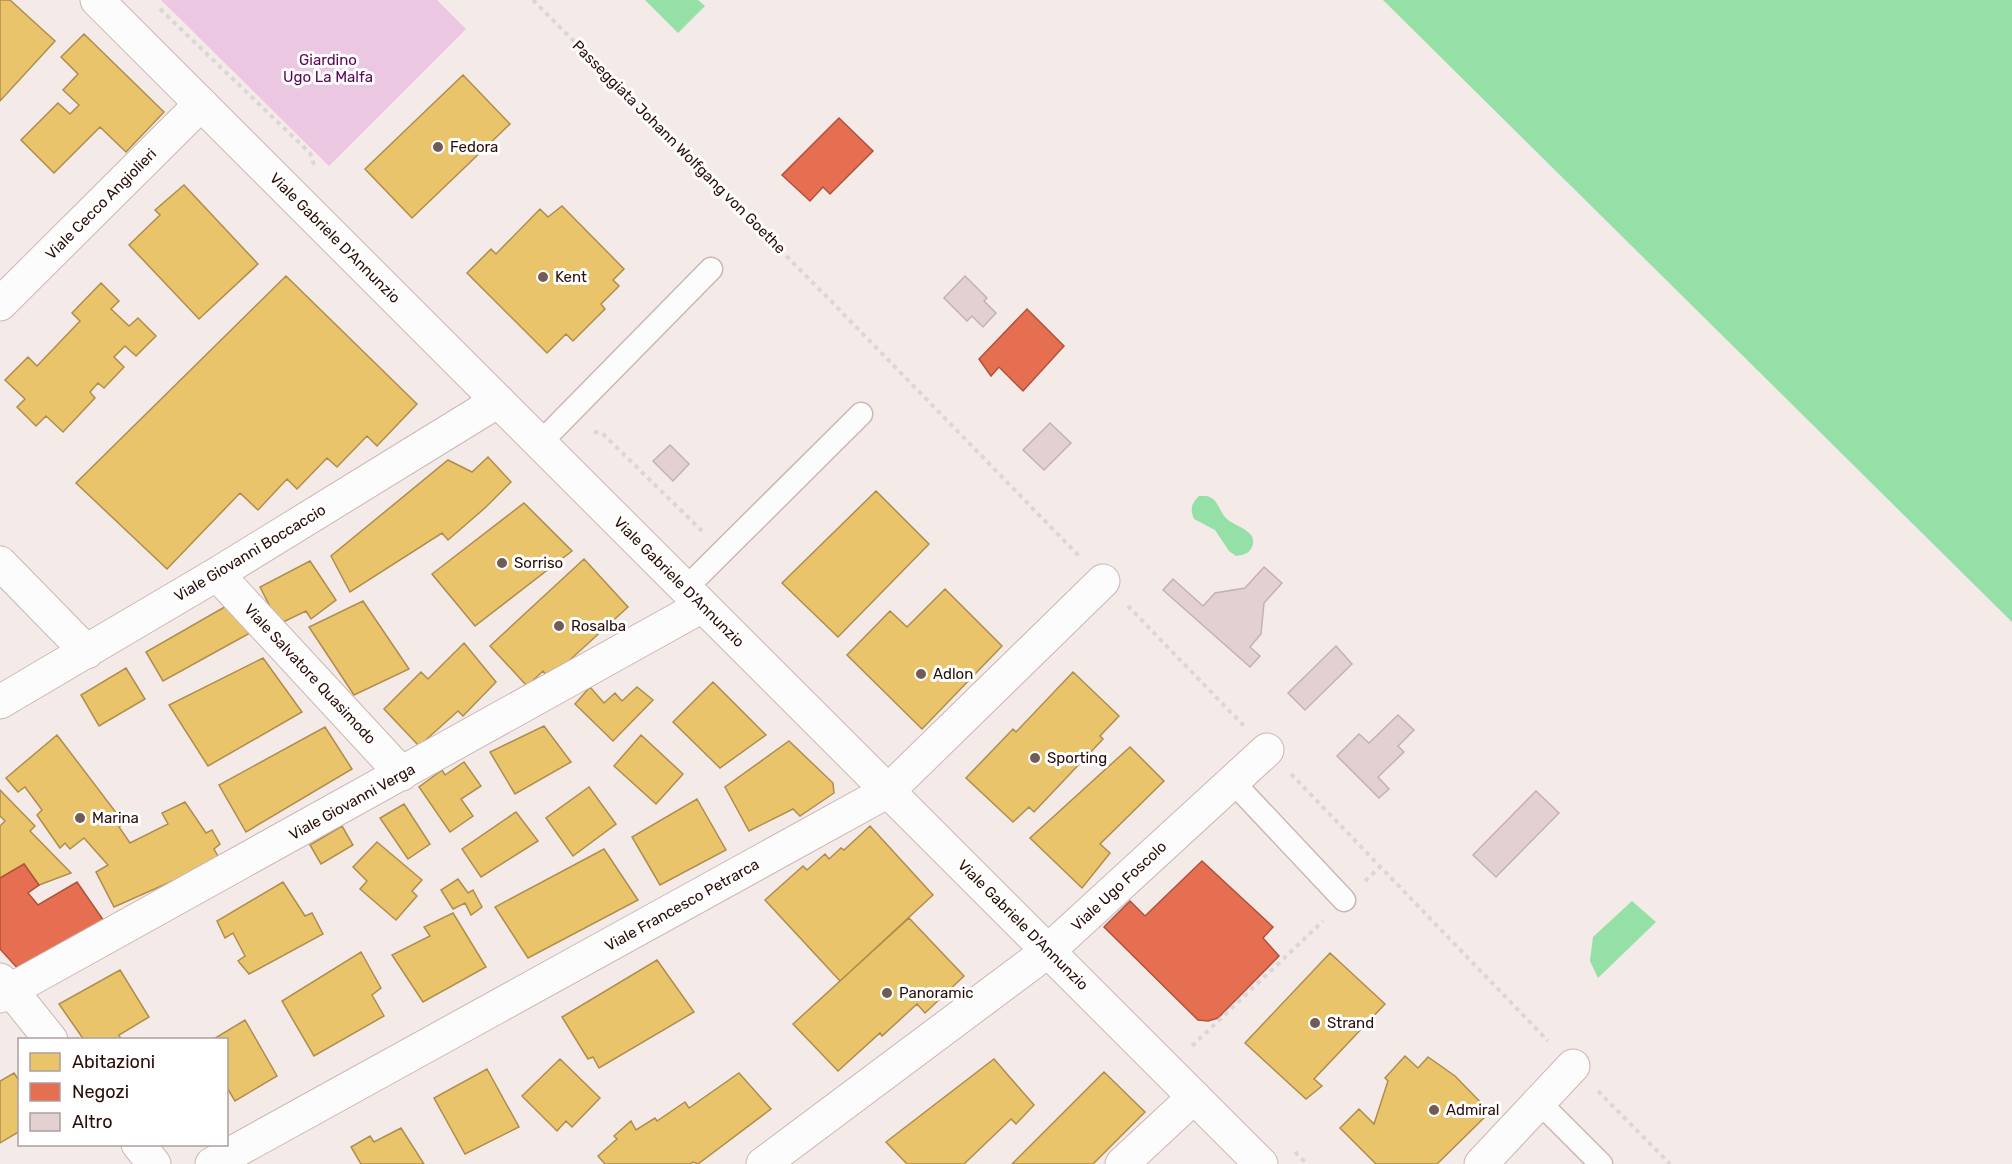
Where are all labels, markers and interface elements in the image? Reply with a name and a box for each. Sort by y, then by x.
street label: Passeggiata Johann Wolfgang von Goethe [569,37,789,257]
park label: Giardino Ugo La Malfa [283,51,373,86]
place label: Fedora [450,138,498,156]
marker: Fedora [431,140,445,154]
street label: Viale Cecco Angiolieri [42,145,160,263]
street label: Viale Gabriele D'Annunzio [266,169,404,307]
place label: Kent [555,268,587,286]
marker: Kent [536,270,550,284]
street label: Viale Giovanni Boccaccio [171,501,329,605]
street label: Viale Gabriele D'Annunzio [610,513,748,651]
place label: Sorriso [514,554,563,572]
marker: Sorriso [495,556,509,570]
street label: Viale Salvatore Quasimodo [240,600,380,748]
place label: Rosalba [571,617,626,635]
marker: Rosalba [552,619,566,633]
place label: Adlon [933,665,973,683]
marker: Adlon [914,667,928,681]
place label: Sporting [1047,749,1107,767]
marker: Sporting [1028,751,1042,765]
street label: Viale Giovanni Verga [286,760,418,844]
place label: Marina [92,809,139,827]
marker: Marina [73,811,87,825]
street label: Viale Ugo Foscolo [1068,837,1170,935]
street label: Viale Francesco Petrarca [602,855,762,955]
street label: Viale Gabriele D'Annunzio [954,856,1092,994]
place label: Panoramic [899,984,974,1002]
marker: Panoramic [880,986,894,1000]
place label: Strand [1327,1014,1374,1032]
marker: Strand [1308,1016,1322,1030]
legend [18,1038,228,1146]
text: Abitazioni [72,1051,155,1073]
text: Negozi [72,1081,129,1103]
place label: Admiral [1446,1101,1499,1119]
marker: Admiral [1427,1103,1441,1117]
text: Altro [72,1111,112,1133]

